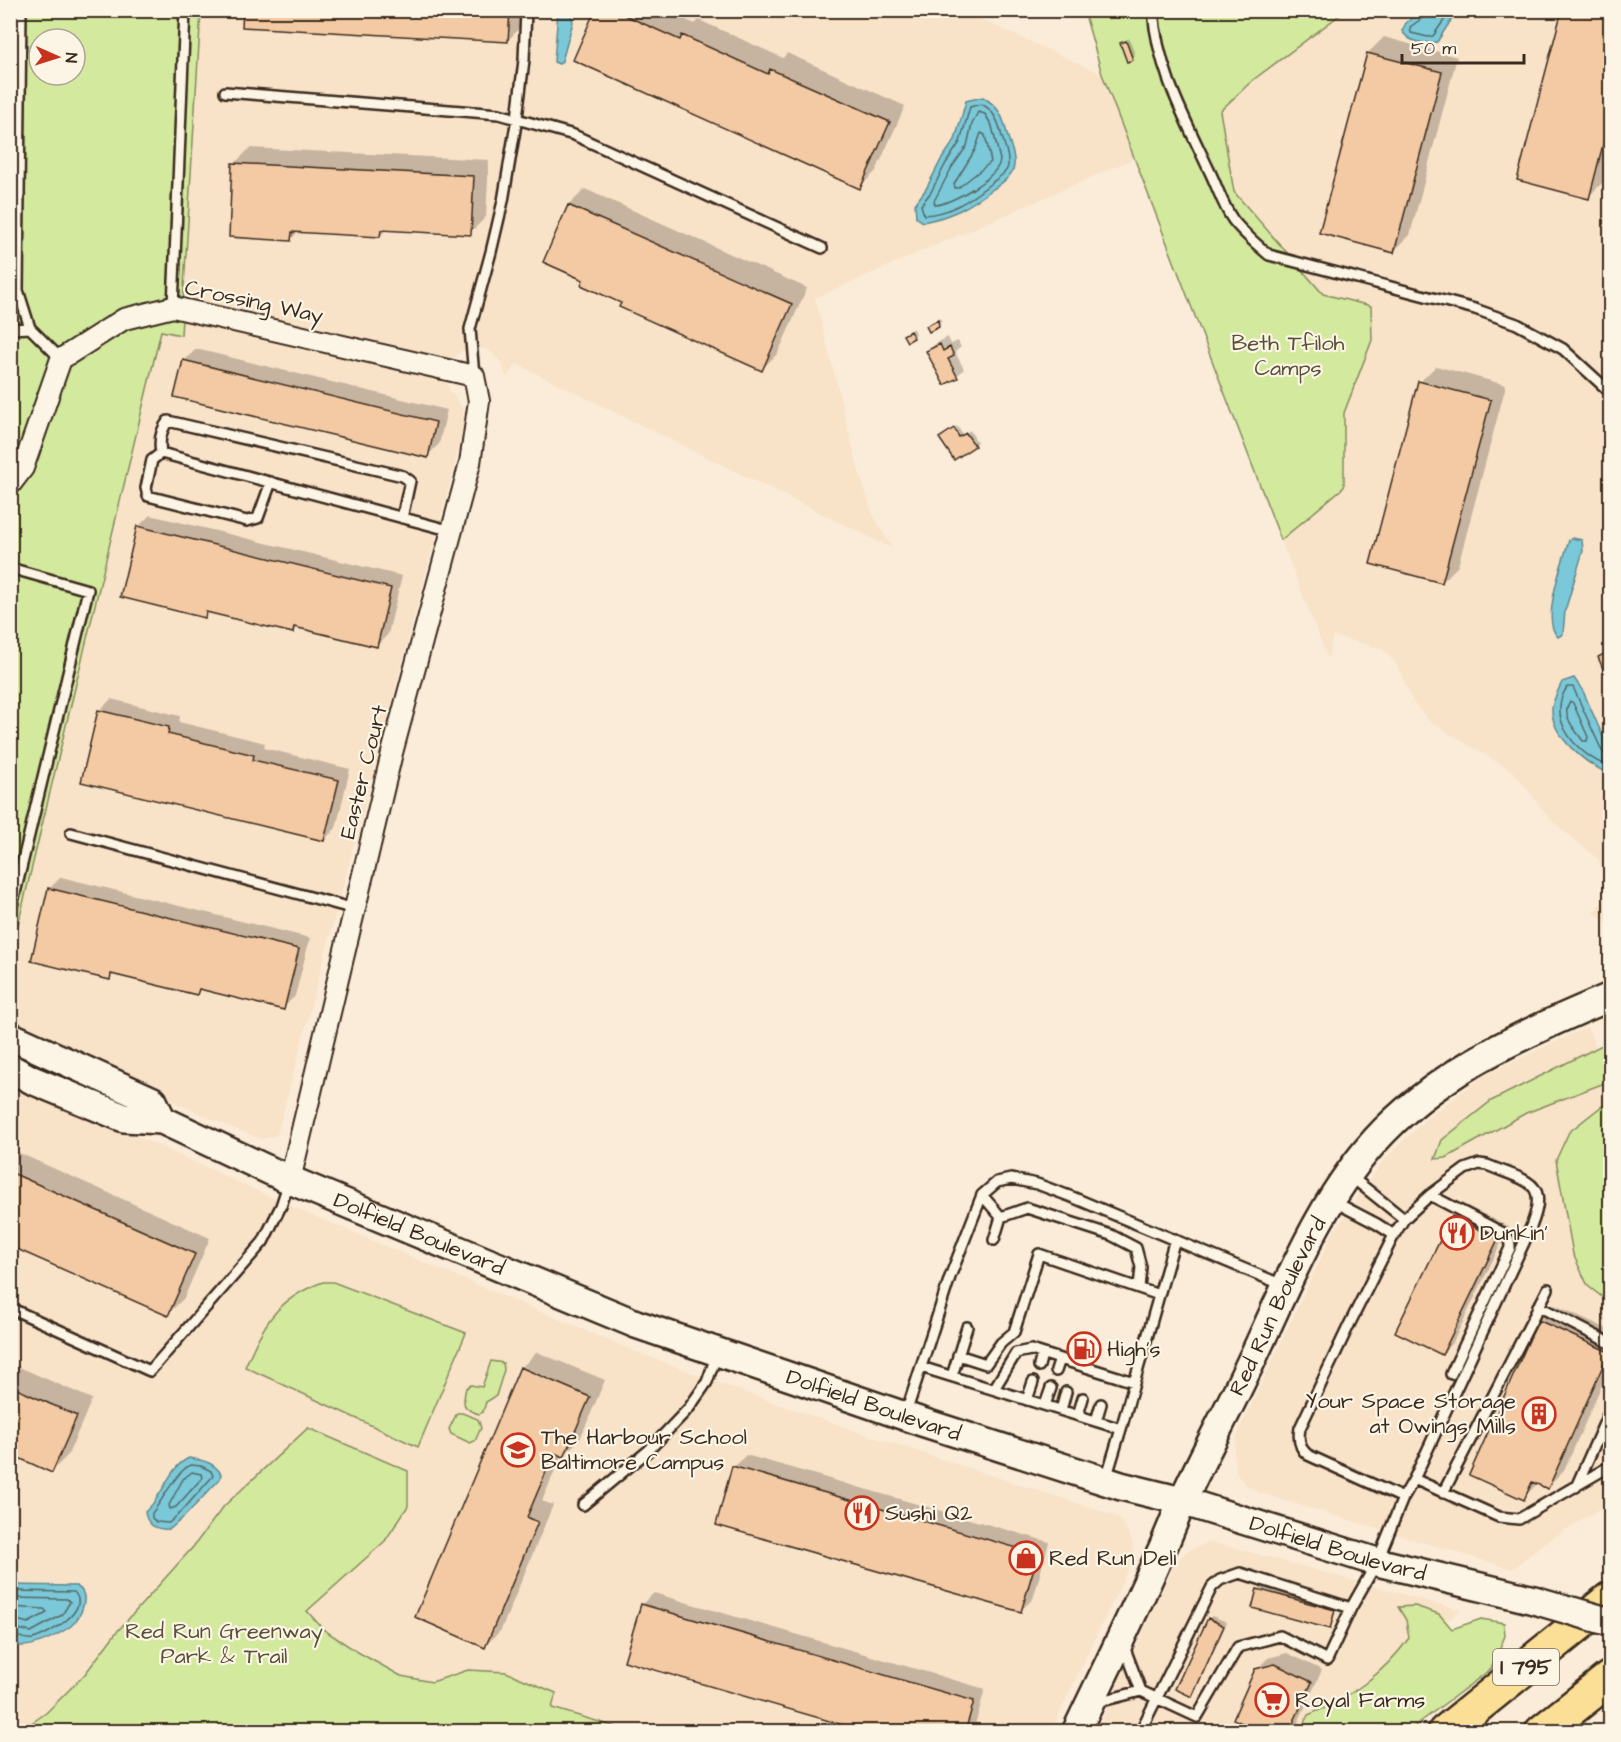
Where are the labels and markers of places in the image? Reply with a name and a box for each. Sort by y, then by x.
restaurant icon: Dunkin' [1439,1215,1475,1251]
place label: Dunkin' [1480,1218,1548,1249]
fuel station icon: High's [1066,1331,1102,1367]
place label: High's [1107,1334,1161,1366]
place label: Your Space Storage at Owings Mills [1306,1386,1516,1443]
building icon: Your Space Storage at Owings Mills [1521,1396,1557,1432]
place label: The Harbour School Baltimore Campus [541,1422,747,1478]
school or university icon: The Harbour School Baltimore Campus [500,1432,536,1468]
restaurant icon: Sushi Q2 [844,1495,880,1531]
place label: Sushi Q2 [885,1498,973,1529]
shop icon: Red Run Deli [1008,1540,1044,1576]
place label: Red Run Deli [1049,1543,1176,1574]
supermarket icon: Royal Farms [1254,1682,1290,1718]
place label: Royal Farms [1295,1685,1425,1717]

